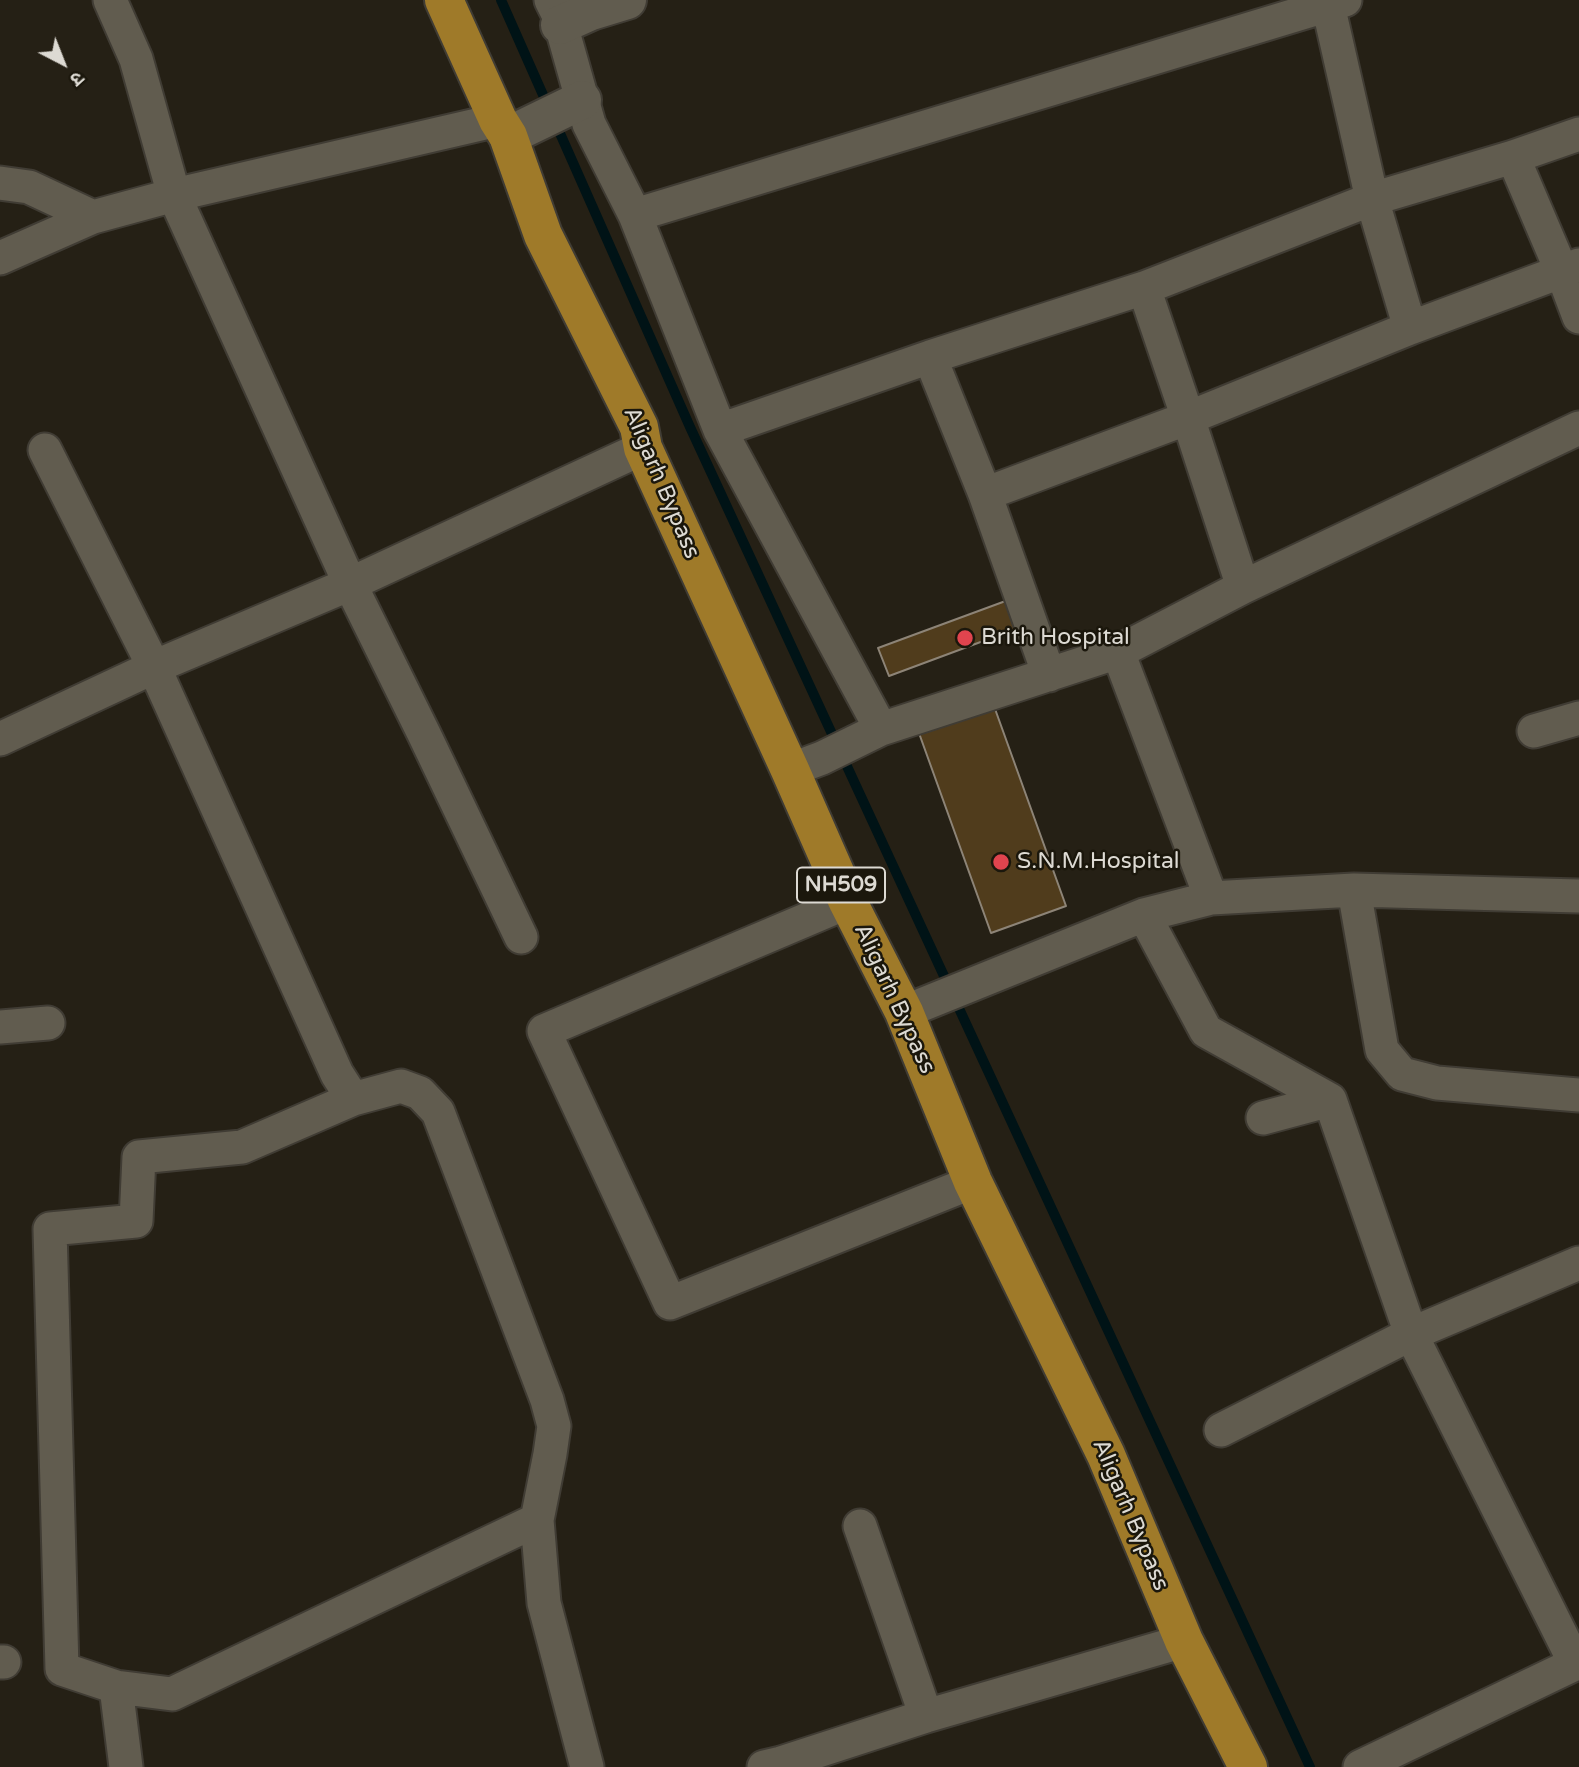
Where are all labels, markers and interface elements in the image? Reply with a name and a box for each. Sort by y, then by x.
north arrow [28,28,98,98]
text: उ [66,67,89,91]
street label: Aligarh Bypass [617,403,705,563]
place label: Brith Hospital [981,624,1130,652]
marker: Brith Hospital [955,628,975,648]
place label: S.N.M.Hospital [1017,848,1180,876]
marker: S.N.M.Hospital [991,852,1011,872]
road number: NH509 [797,868,885,903]
street label: Aligarh Bypass [847,920,941,1078]
street label: Aligarh Bypass [1086,1435,1174,1595]

